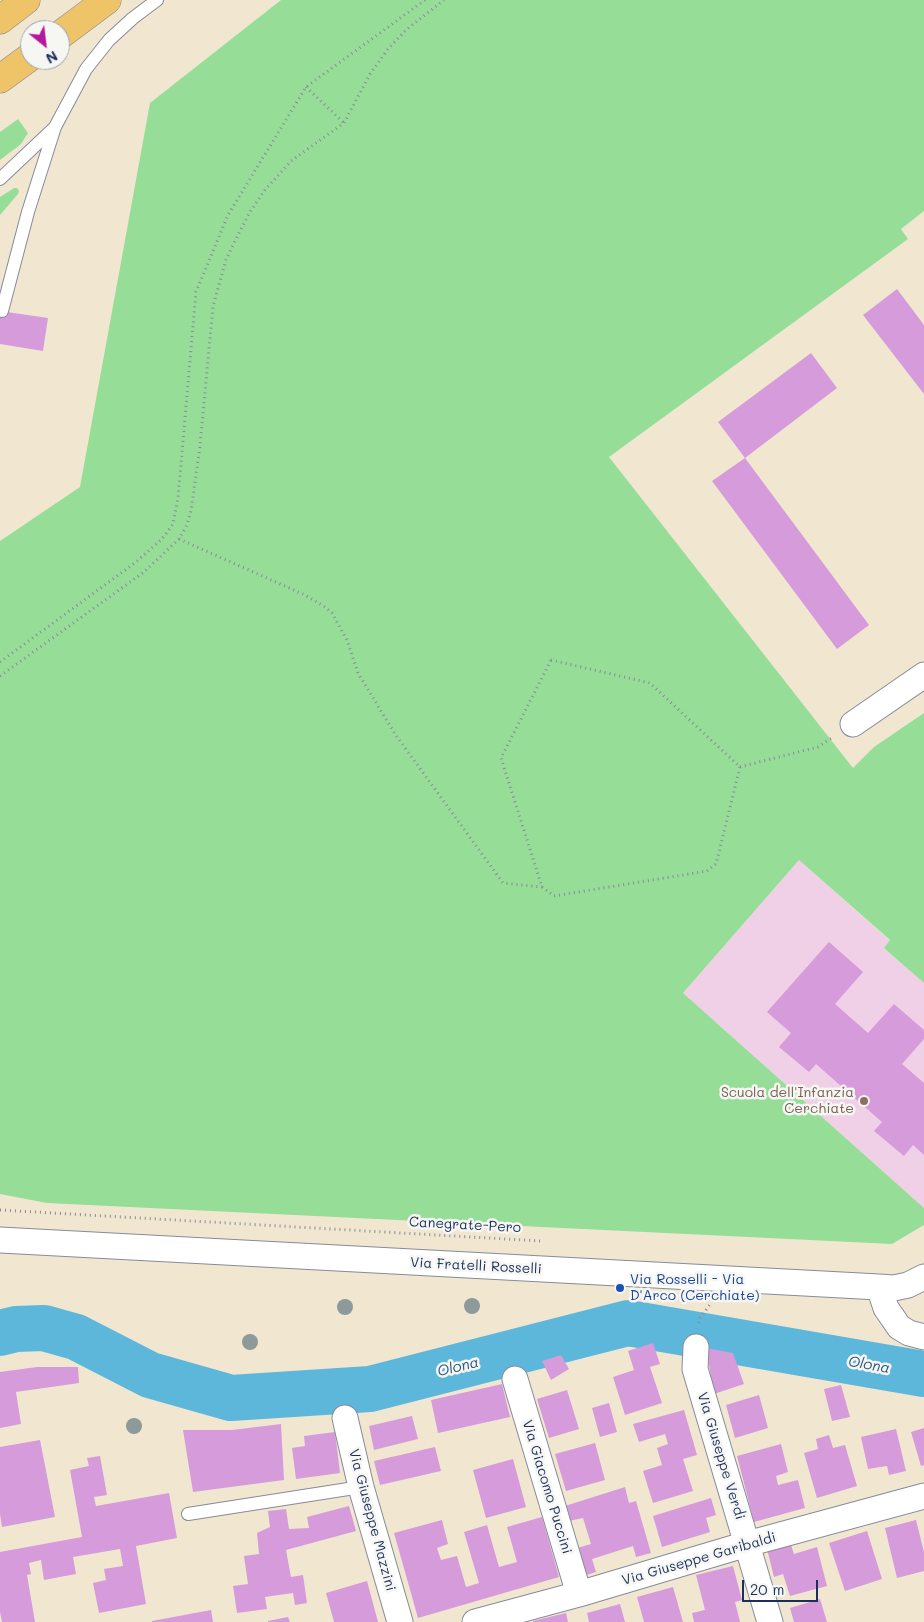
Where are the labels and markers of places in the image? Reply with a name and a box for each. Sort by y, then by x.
place label: Scuola dell'Infanzia Cerchiate [721,1085,854,1118]
marker: Scuola dell'Infanzia Cerchiate [858,1095,870,1107]
place label: Via Rosselli - Via D'Arco (Cerchiate) [630,1272,760,1304]
marker: Via Rosselli - Via D'Arco (Cerchiate) [614,1282,626,1294]

